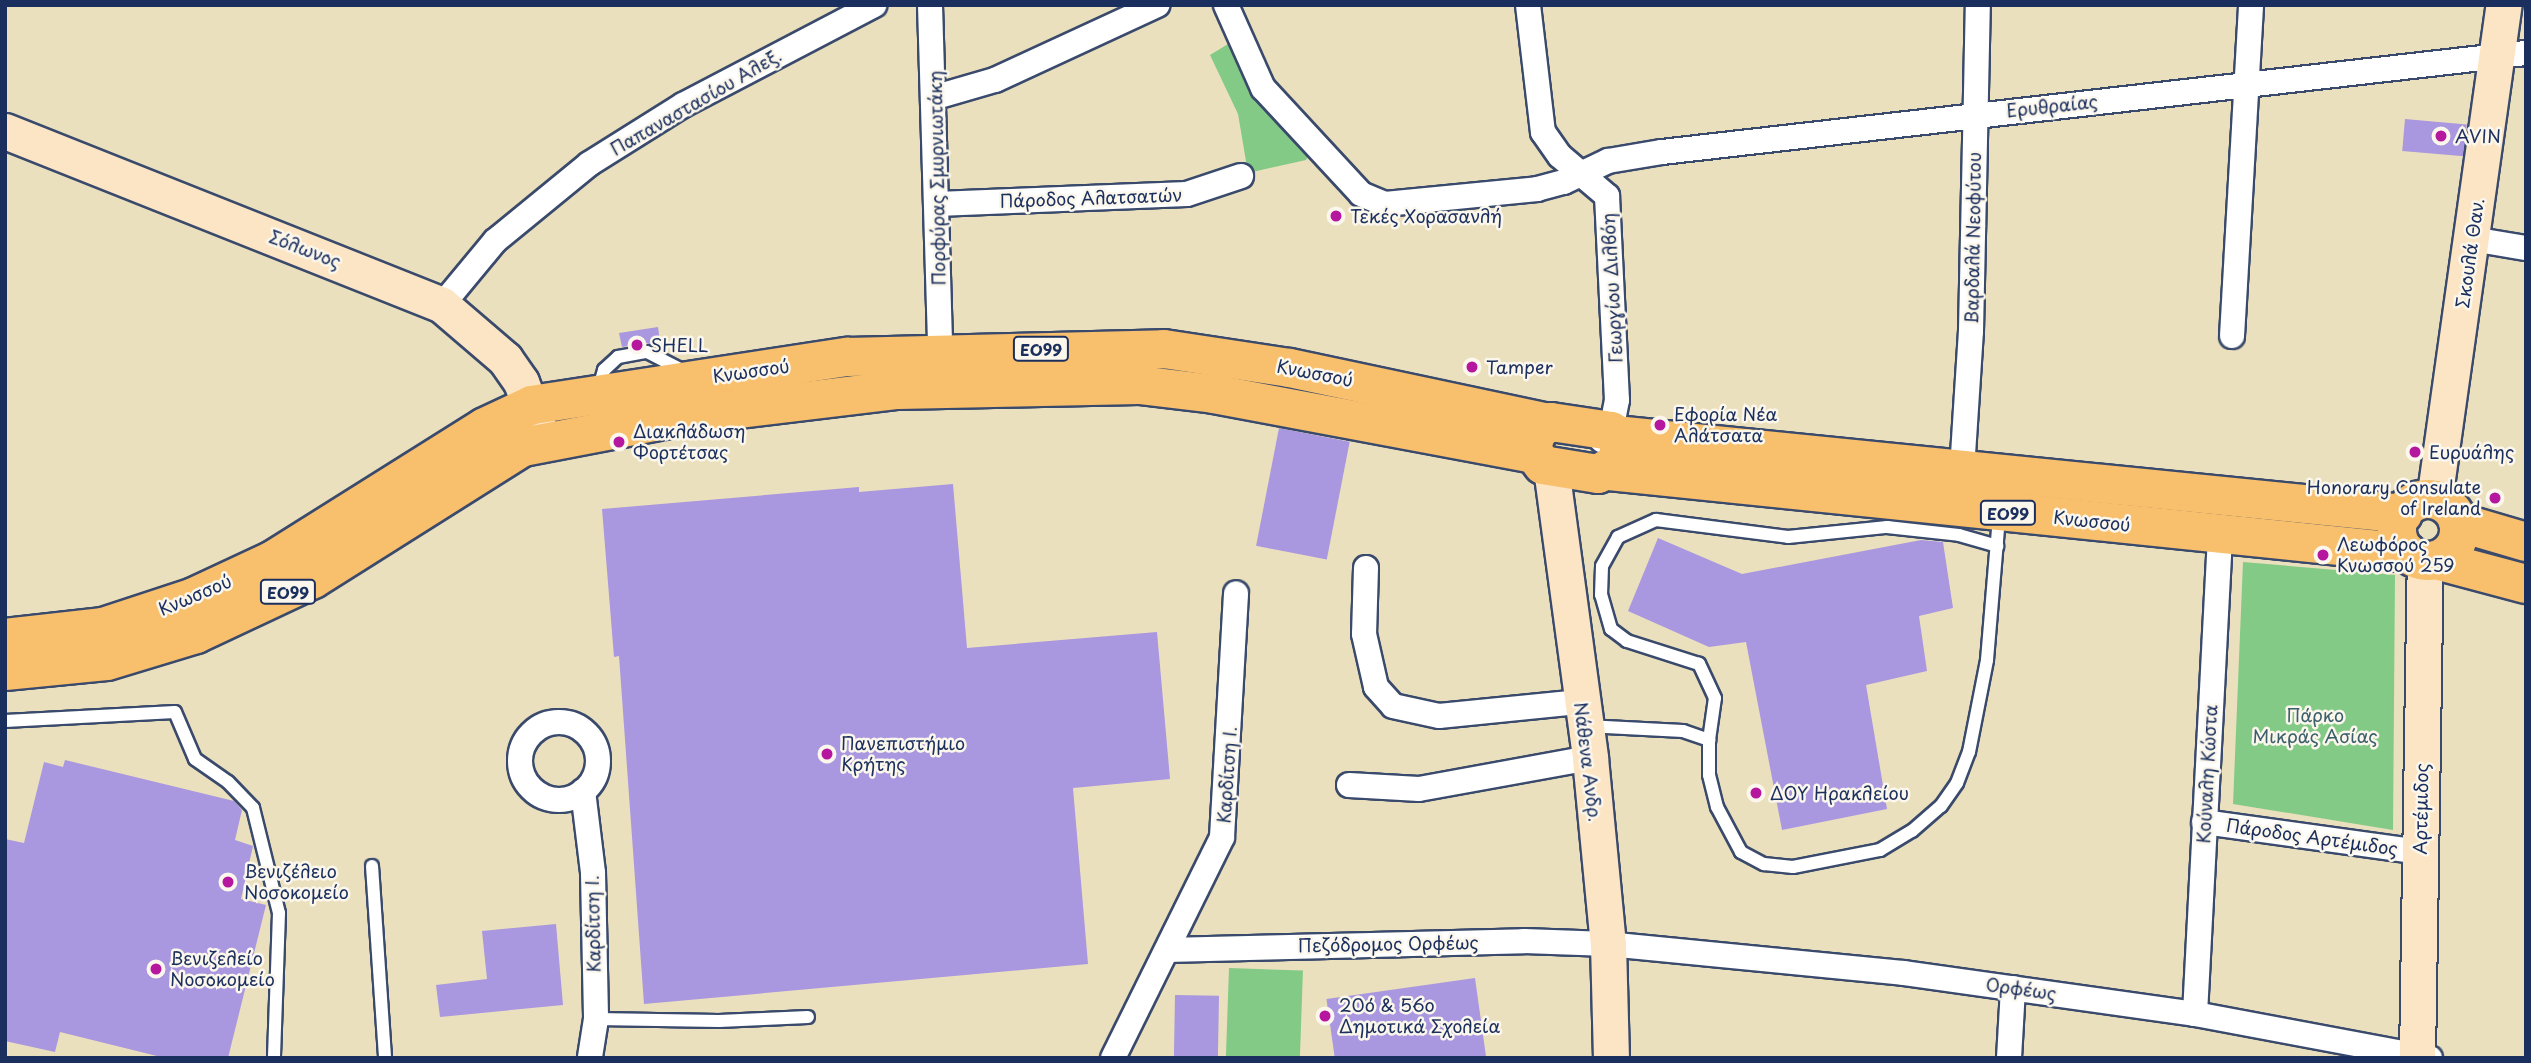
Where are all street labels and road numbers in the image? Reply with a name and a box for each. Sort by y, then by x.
street label: Παπαναστασίου Αλεξ. [607,44,785,160]
street label: Πορφύρας Σμυρνιωτάκη [924,71,950,285]
street label: Ερυθραίας [2005,90,2099,122]
street label: Βαρδαλά Νεοφύτου [1961,151,1985,325]
street label: Πάροδος Αλατσατών [999,184,1183,212]
street label: Σκουλά Θαν. [2452,196,2488,310]
street label: Γεωργίου Διλβόη [1597,213,1627,363]
street label: Σόλωνος [266,225,344,273]
road number: ΕΟ99 [1011,336,1071,362]
street label: Κνωσσού [711,355,791,387]
street label: Κνωσσού [1275,355,1355,391]
road number: ΕΟ99 [1978,500,2038,526]
street label: Κνωσσού [2052,506,2132,536]
street label: Κνωσσού [155,570,235,620]
road number: ΕΟ99 [258,580,318,604]
street label: Νάθενα Ανδρ. [1570,701,1606,823]
street label: Κούναλη Κώστα [2193,704,2221,844]
street label: Καρδίτση Ι. [1213,726,1241,824]
street label: Αρτέμιδος [2409,763,2433,855]
street label: Πάροδος Αρτέμιδος [2225,814,2399,860]
street label: Καρδίτση Ι. [581,875,605,973]
street label: Πεζόδρομος Ορφέως [1297,932,1479,956]
street label: Ορφέως [1984,973,2058,1005]

